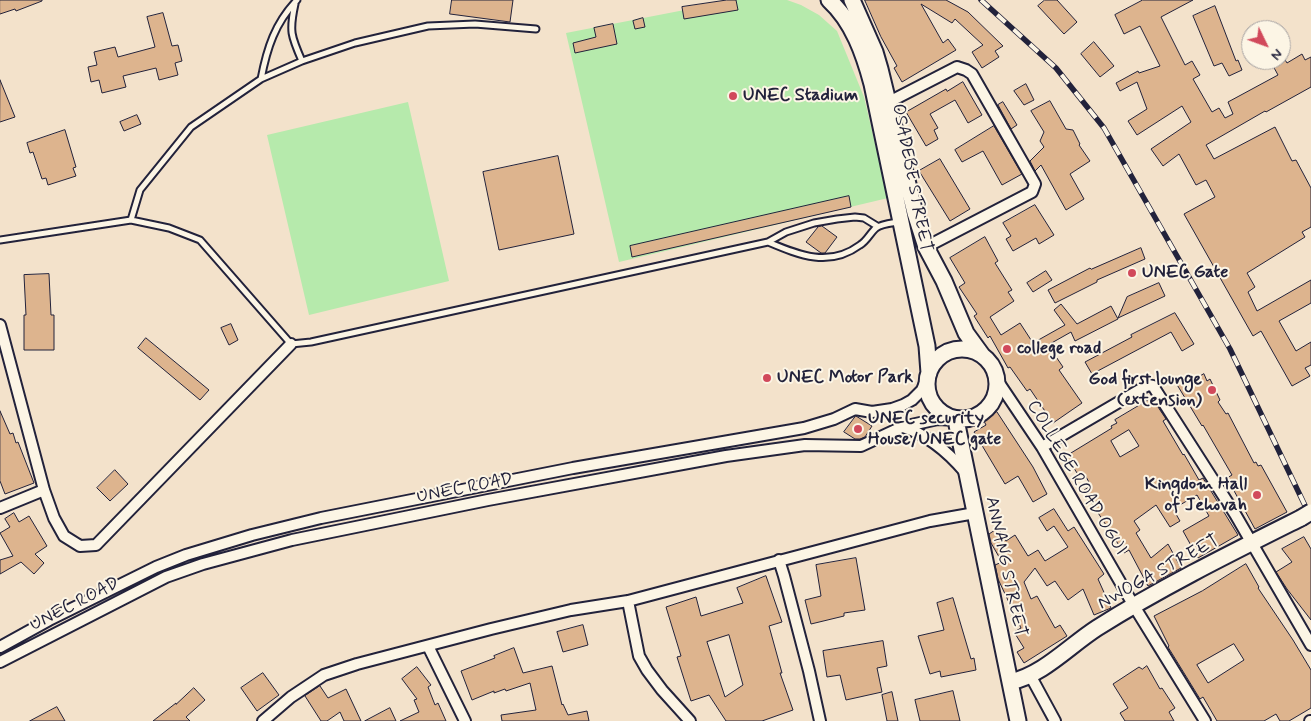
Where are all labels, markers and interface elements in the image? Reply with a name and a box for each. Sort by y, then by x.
north arrow [1241,20,1291,70]
text: N [1267,45,1286,64]
place label: UNEC Stadium [743,85,858,107]
marker: UNEC Stadium [727,90,739,102]
street label: OSADEBE STREET [886,102,936,254]
place label: UNEC Gate [1142,262,1228,284]
marker: UNEC Gate [1126,267,1138,279]
place label: college road [1017,338,1101,360]
marker: college road [1001,343,1013,355]
place label: UNEC Motor Park [777,367,913,389]
place label: God first lounge (extension) [1089,369,1202,412]
marker: UNEC Motor Park [761,372,773,384]
marker: God first lounge (extension) [1206,384,1218,396]
street label: COLLEGE ROAD OGUI [1021,397,1131,559]
place label: UNEC security House/UNEC gate [868,408,1001,450]
marker: UNEC security House/UNEC gate [852,423,864,435]
street label: UNEC ROAD [415,469,515,509]
place label: Kingdom Hall of Jehovah [1145,474,1247,516]
marker: Kingdom Hall of Jehovah [1251,489,1263,501]
street label: ANNANG STREET [980,495,1030,639]
street label: NWOGA STREET [1094,531,1224,615]
street label: UNEC ROAD [27,573,123,637]

